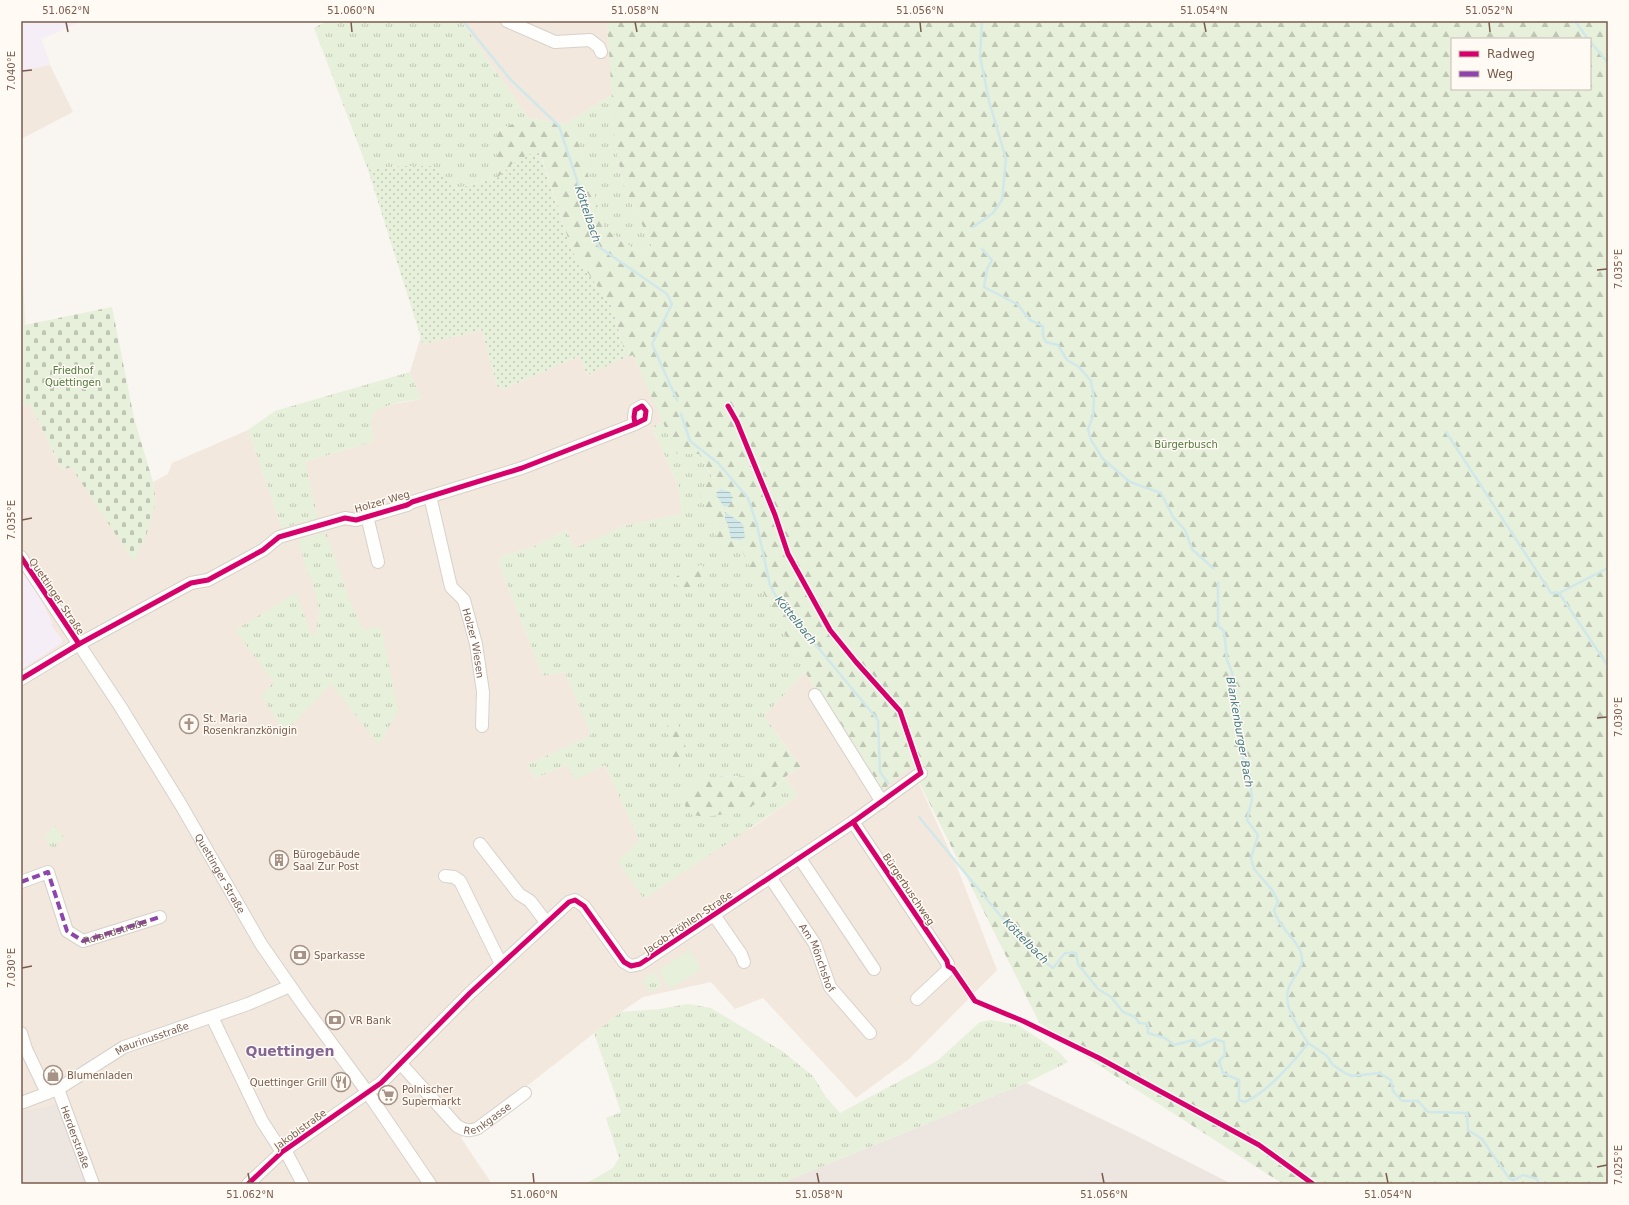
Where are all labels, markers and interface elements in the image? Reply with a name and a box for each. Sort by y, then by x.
text: 51.062°N [42,5,90,16]
text: 51.060°N [327,5,375,16]
text: 51.058°N [611,5,659,16]
text: 51.056°N [896,5,944,16]
text: 51.054°N [1180,5,1228,16]
text: 51.052°N [1465,5,1513,16]
legend [1451,38,1591,90]
text: Radweg [1487,47,1535,61]
text: 7.040°E [6,51,17,91]
text: Weg [1487,67,1513,81]
water label: Köttelbach [572,184,603,244]
text: 7.035°E [1613,249,1624,289]
park label: Friedhof Quettingen [45,365,101,388]
park label: Bürgerbusch [1154,439,1218,450]
street label: Holzer Weg [353,488,411,515]
text: 7.035°E [6,500,17,540]
street label: Quettinger Straße [27,556,86,637]
water label: Köttelbach [772,593,819,647]
street label: Holzer Wiesen [460,607,486,679]
water label: Blankenburger Bach [1223,676,1256,788]
text: 7.030°E [1613,697,1624,737]
church icon: St. Maria Rosenkranzkönigin [178,713,200,735]
place label: St. Maria Rosenkranzkönigin [203,713,297,736]
street label: Quettinger Straße [193,832,247,915]
building icon: Bürogebäude Saal Zur Post [268,849,290,871]
place label: Bürogebäude Saal Zur Post [293,849,360,872]
street label: Bürgerbuschweg [880,851,937,927]
street label: Jacob-Fröhlen-Straße [641,889,734,957]
street label: Rolandstraße [82,916,148,947]
water label: Köttelbach [1000,916,1051,967]
street label: Am Mönchshof [797,922,837,995]
bank icon: Sparkasse [289,944,311,966]
text: 7.030°E [6,948,17,988]
place label: Sparkasse [314,950,365,961]
bank icon: VR Bank [324,1009,346,1031]
place label: VR Bank [349,1015,391,1026]
street label: Maurinusstraße [113,1020,190,1057]
district label: Quettingen [246,1043,335,1059]
shop icon: Blumenladen [42,1064,64,1086]
place label: Blumenladen [67,1070,133,1081]
restaurant icon: Quettinger Grill [330,1071,352,1093]
place label: Quettinger Grill [250,1077,327,1088]
supermarket icon: Polnischer Supermarkt [377,1084,399,1106]
place label: Polnischer Supermarkt [402,1084,461,1107]
street label: Renkgasse [463,1101,513,1136]
street label: Herderstraße [59,1104,92,1170]
street label: Jakobistraße [271,1107,328,1153]
text: 7.025°E [1613,1145,1624,1185]
text: 51.062°N [226,1189,274,1200]
text: 51.060°N [510,1189,558,1200]
text: 51.058°N [795,1189,843,1200]
text: 51.056°N [1080,1189,1128,1200]
text: 51.054°N [1364,1189,1412,1200]

